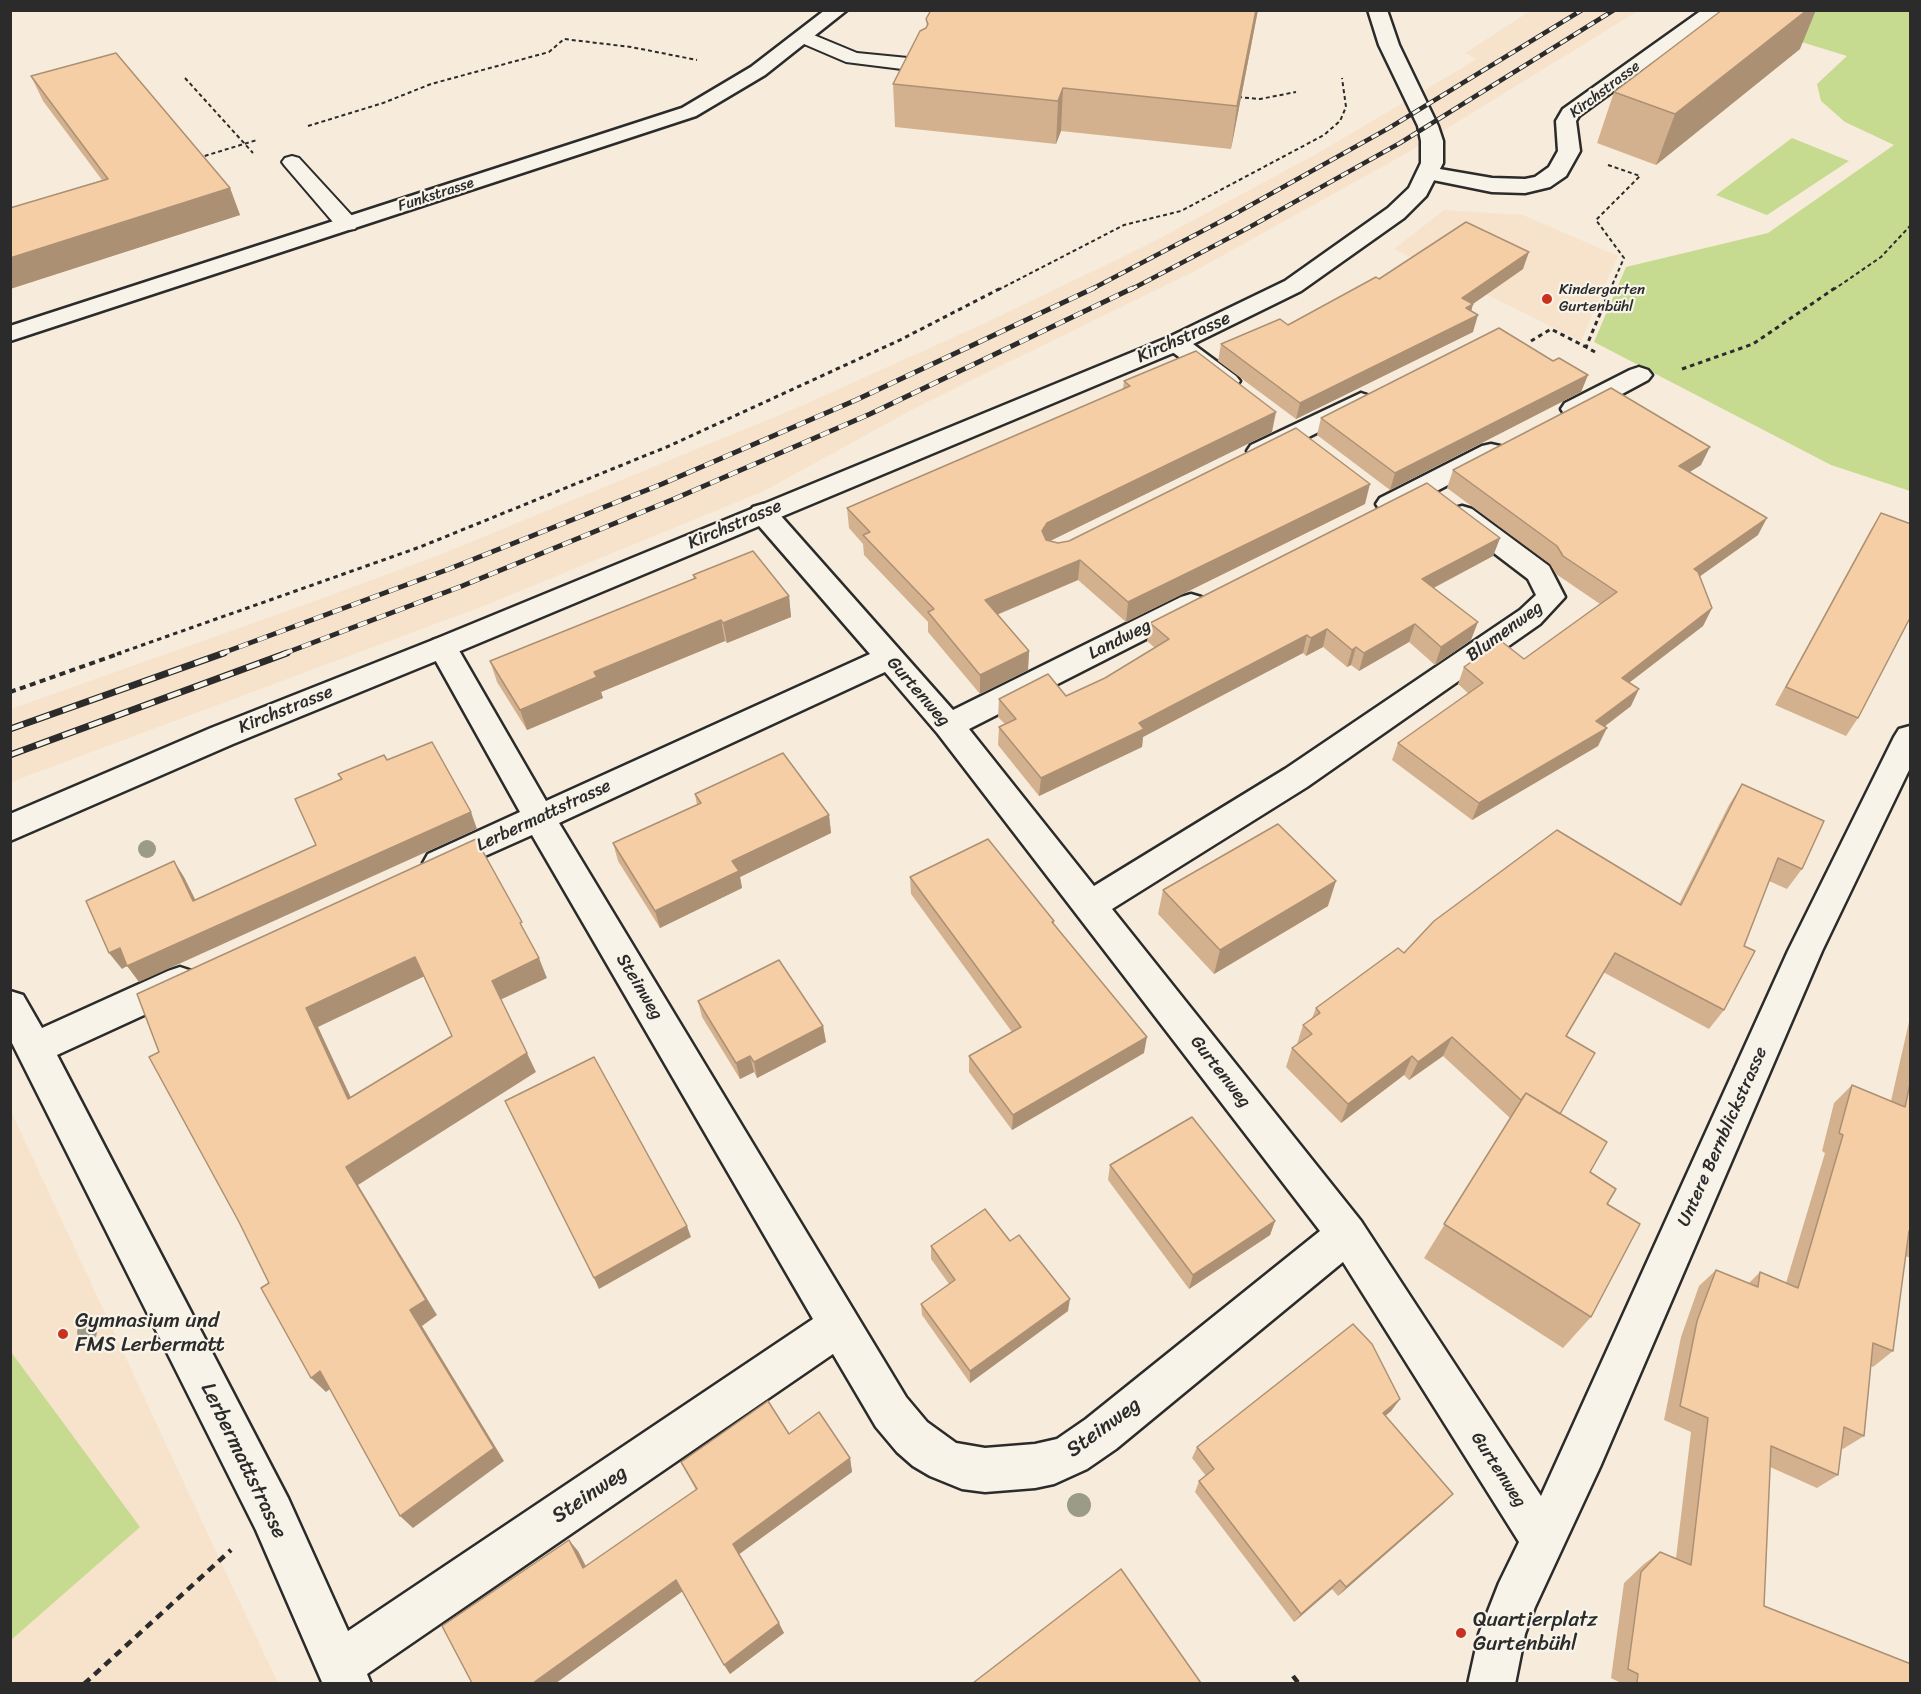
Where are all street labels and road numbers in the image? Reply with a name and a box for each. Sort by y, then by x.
street label: Kirchstrasse [1566,58,1644,122]
street label: Funkstrasse [396,174,476,216]
street label: Kirchstrasse [1134,308,1234,368]
street label: Kirchstrasse [685,496,785,554]
street label: Blumenweg [1463,597,1547,667]
street label: Landweg [1085,615,1155,665]
street label: Gurtenweg [882,653,954,731]
street label: Kirchstrasse [236,681,336,739]
street label: Lerbermattstrasse [473,775,615,857]
street label: Steinweg [611,950,667,1024]
street label: Gurtenweg [1185,1032,1255,1112]
street label: Untere Bernblickstrasse [1674,1044,1772,1230]
street label: Lerbermattstrasse [194,1379,292,1543]
street label: Steinweg [1062,1393,1146,1463]
street label: Gurtenweg [1466,1428,1530,1512]
street label: Steinweg [548,1461,632,1529]

